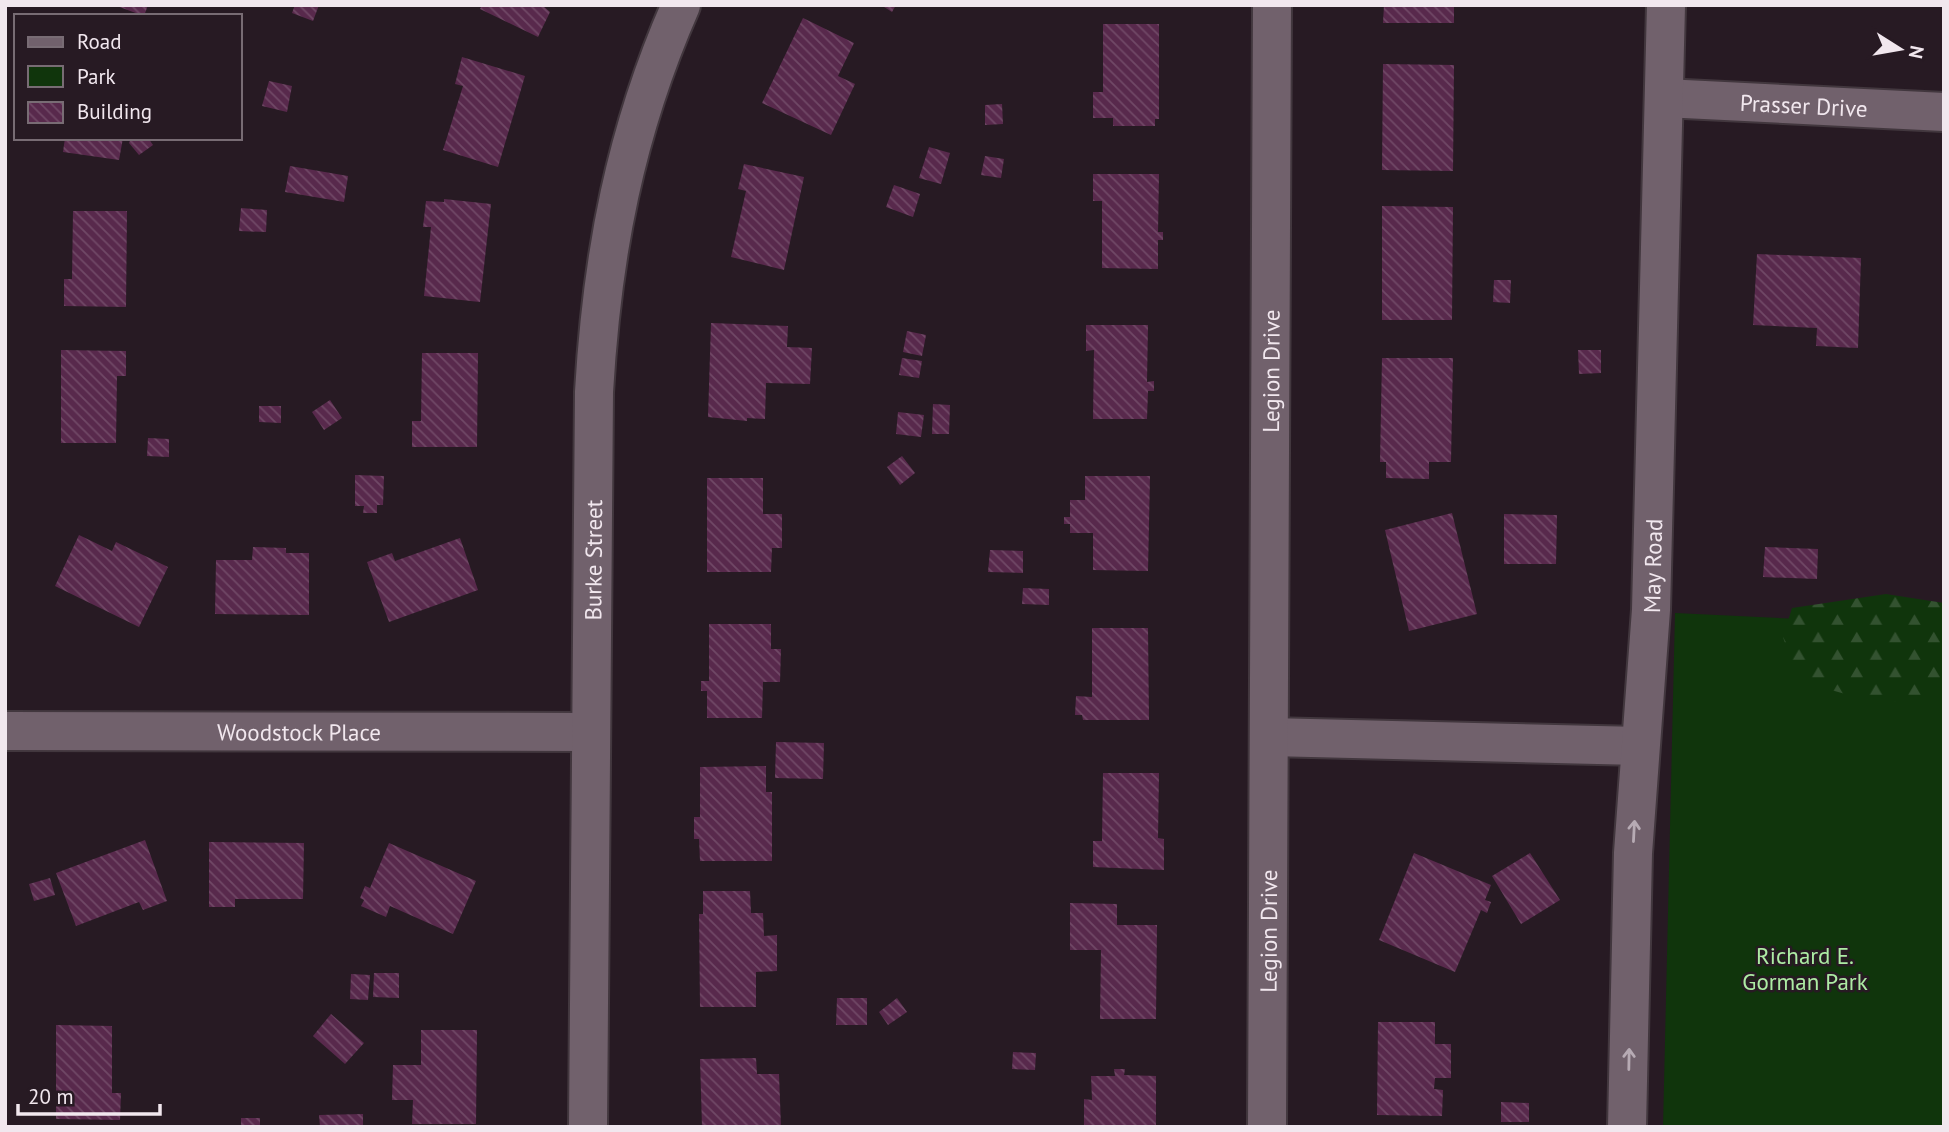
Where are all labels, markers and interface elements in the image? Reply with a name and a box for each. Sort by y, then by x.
legend [14,14,242,140]
north arrow [1865,14,1935,84]
text: Road [77,28,121,55]
text: N [1904,44,1930,61]
text: Park [77,63,116,90]
street label: Prasser Drive [1739,87,1868,123]
text: Building [77,98,152,125]
street label: Legion Drive [1256,309,1285,433]
street label: Burke Street [578,499,608,621]
street label: May Road [1636,518,1668,613]
street label: Woodstock Place [217,717,381,746]
one-way arrow [1628,820,1641,843]
street label: Legion Drive [1253,869,1283,993]
park label: Richard E. Gorman Park [1742,941,1868,996]
one-way arrow [1622,1047,1635,1070]
scale bar [18,1072,159,1116]
text: 20 m [28,1083,74,1110]

